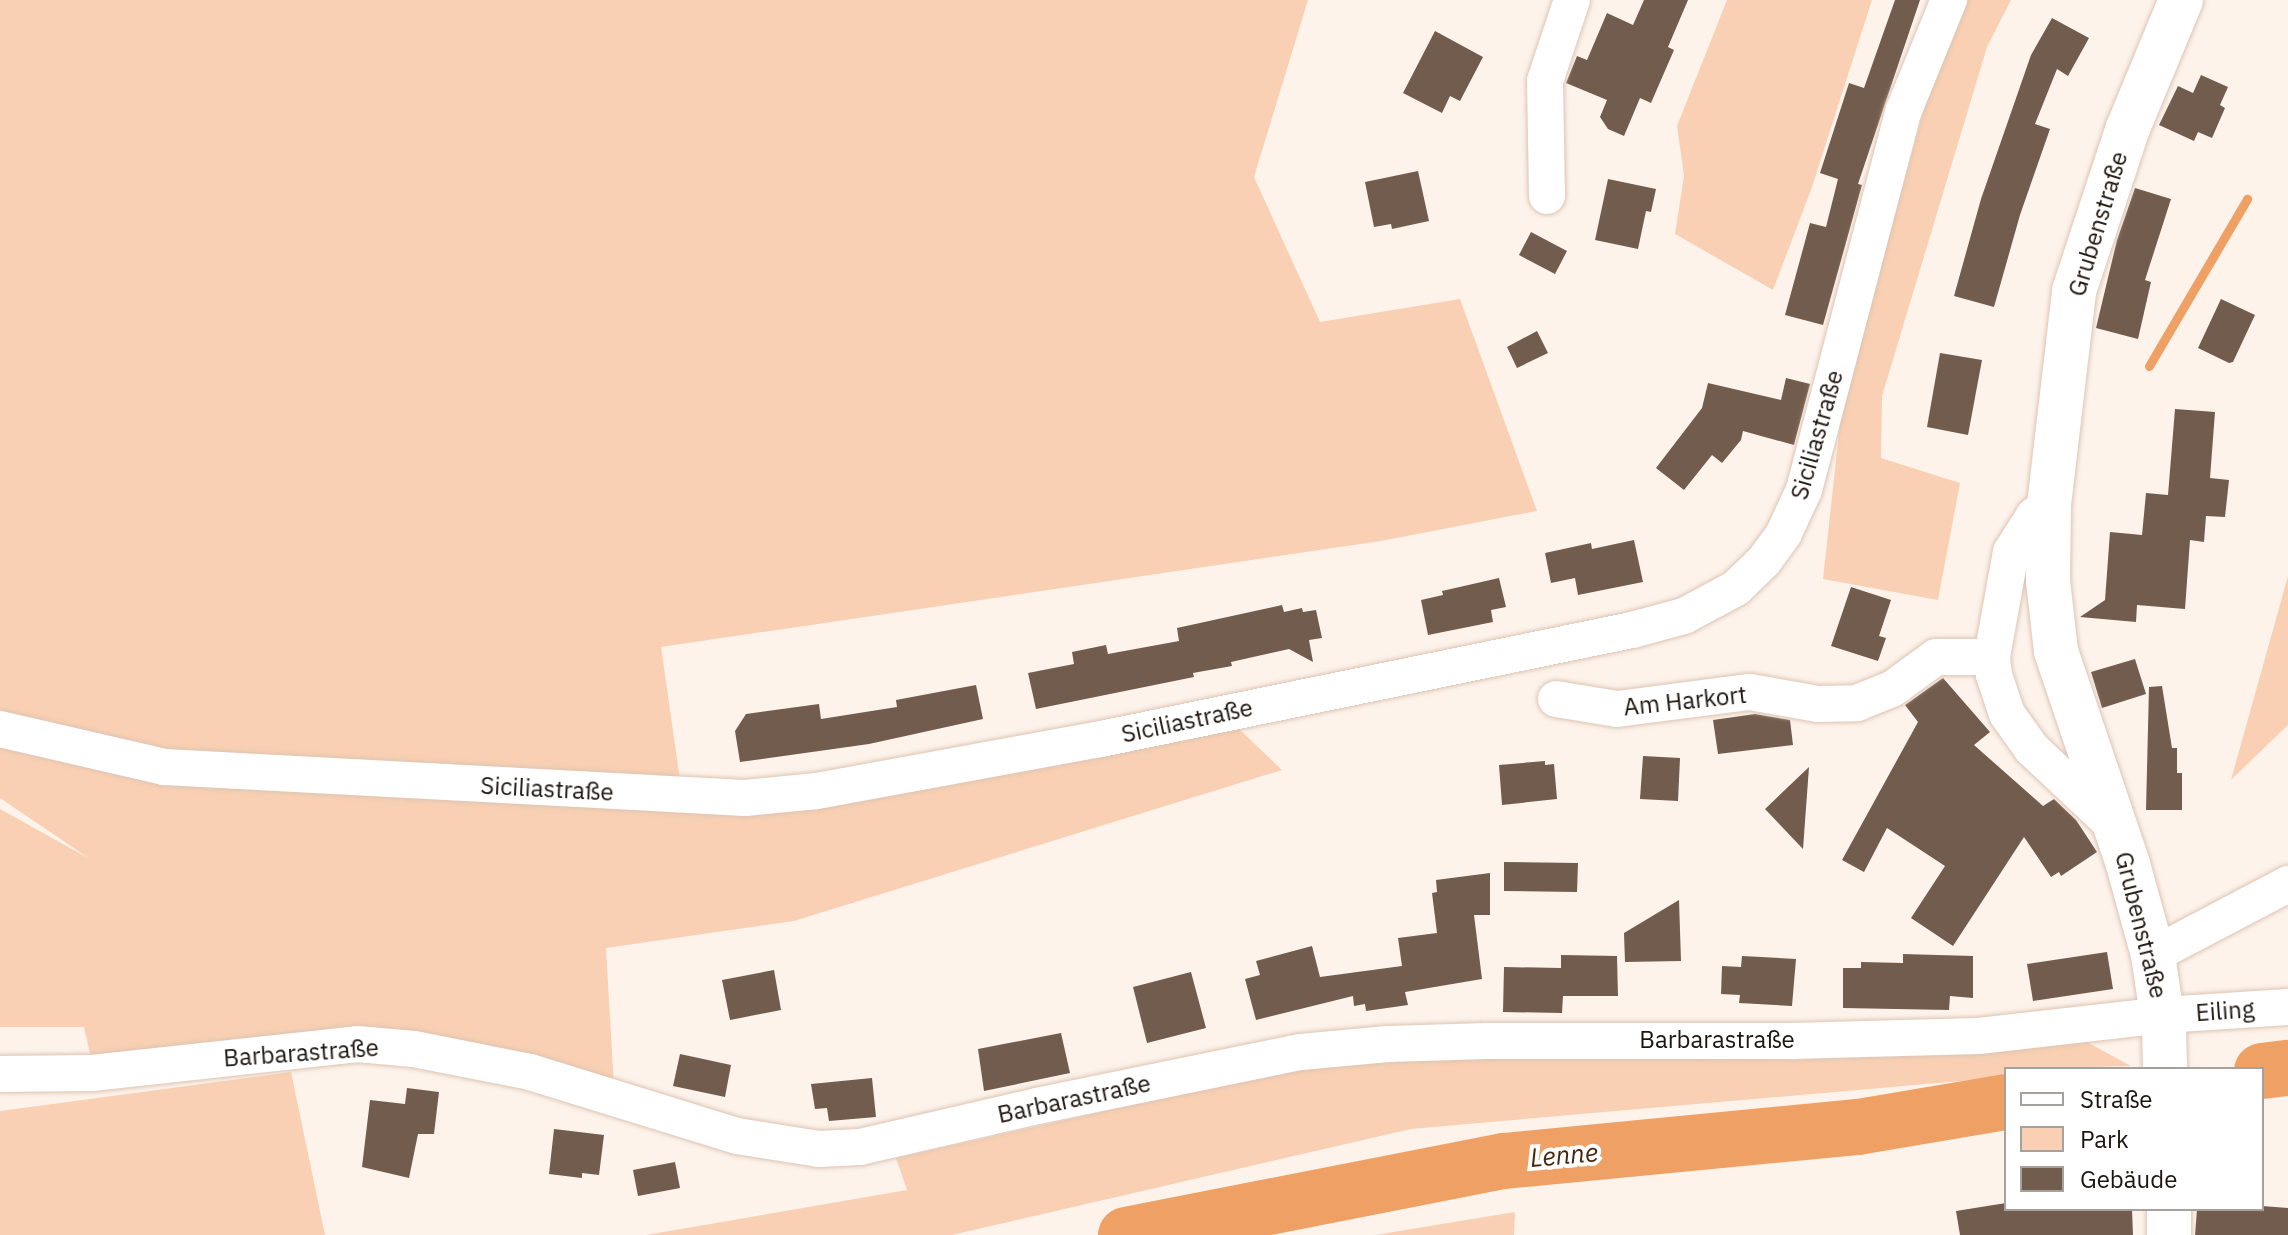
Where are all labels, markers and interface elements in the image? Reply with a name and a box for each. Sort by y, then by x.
street label: Grubenstraße [2062,148,2134,300]
street label: Siciliastraße [1785,367,1849,503]
street label: Am Harkort [1622,680,1748,722]
street label: Siciliastraße [1119,693,1255,749]
street label: Siciliastraße [480,771,614,807]
street label: Grubenstraße [2109,849,2173,1001]
street label: Eiling [2195,995,2255,1027]
street label: Barbarastraße [1639,1026,1795,1054]
street label: Barbarastraße [222,1033,380,1073]
legend [2004,1067,2264,1211]
street label: Barbarastraße [995,1069,1153,1129]
text: Straße [2080,1083,2152,1115]
text: Park [2080,1123,2129,1155]
water label: Lenne [1529,1136,1599,1174]
text: Gebäude [2080,1163,2177,1195]

